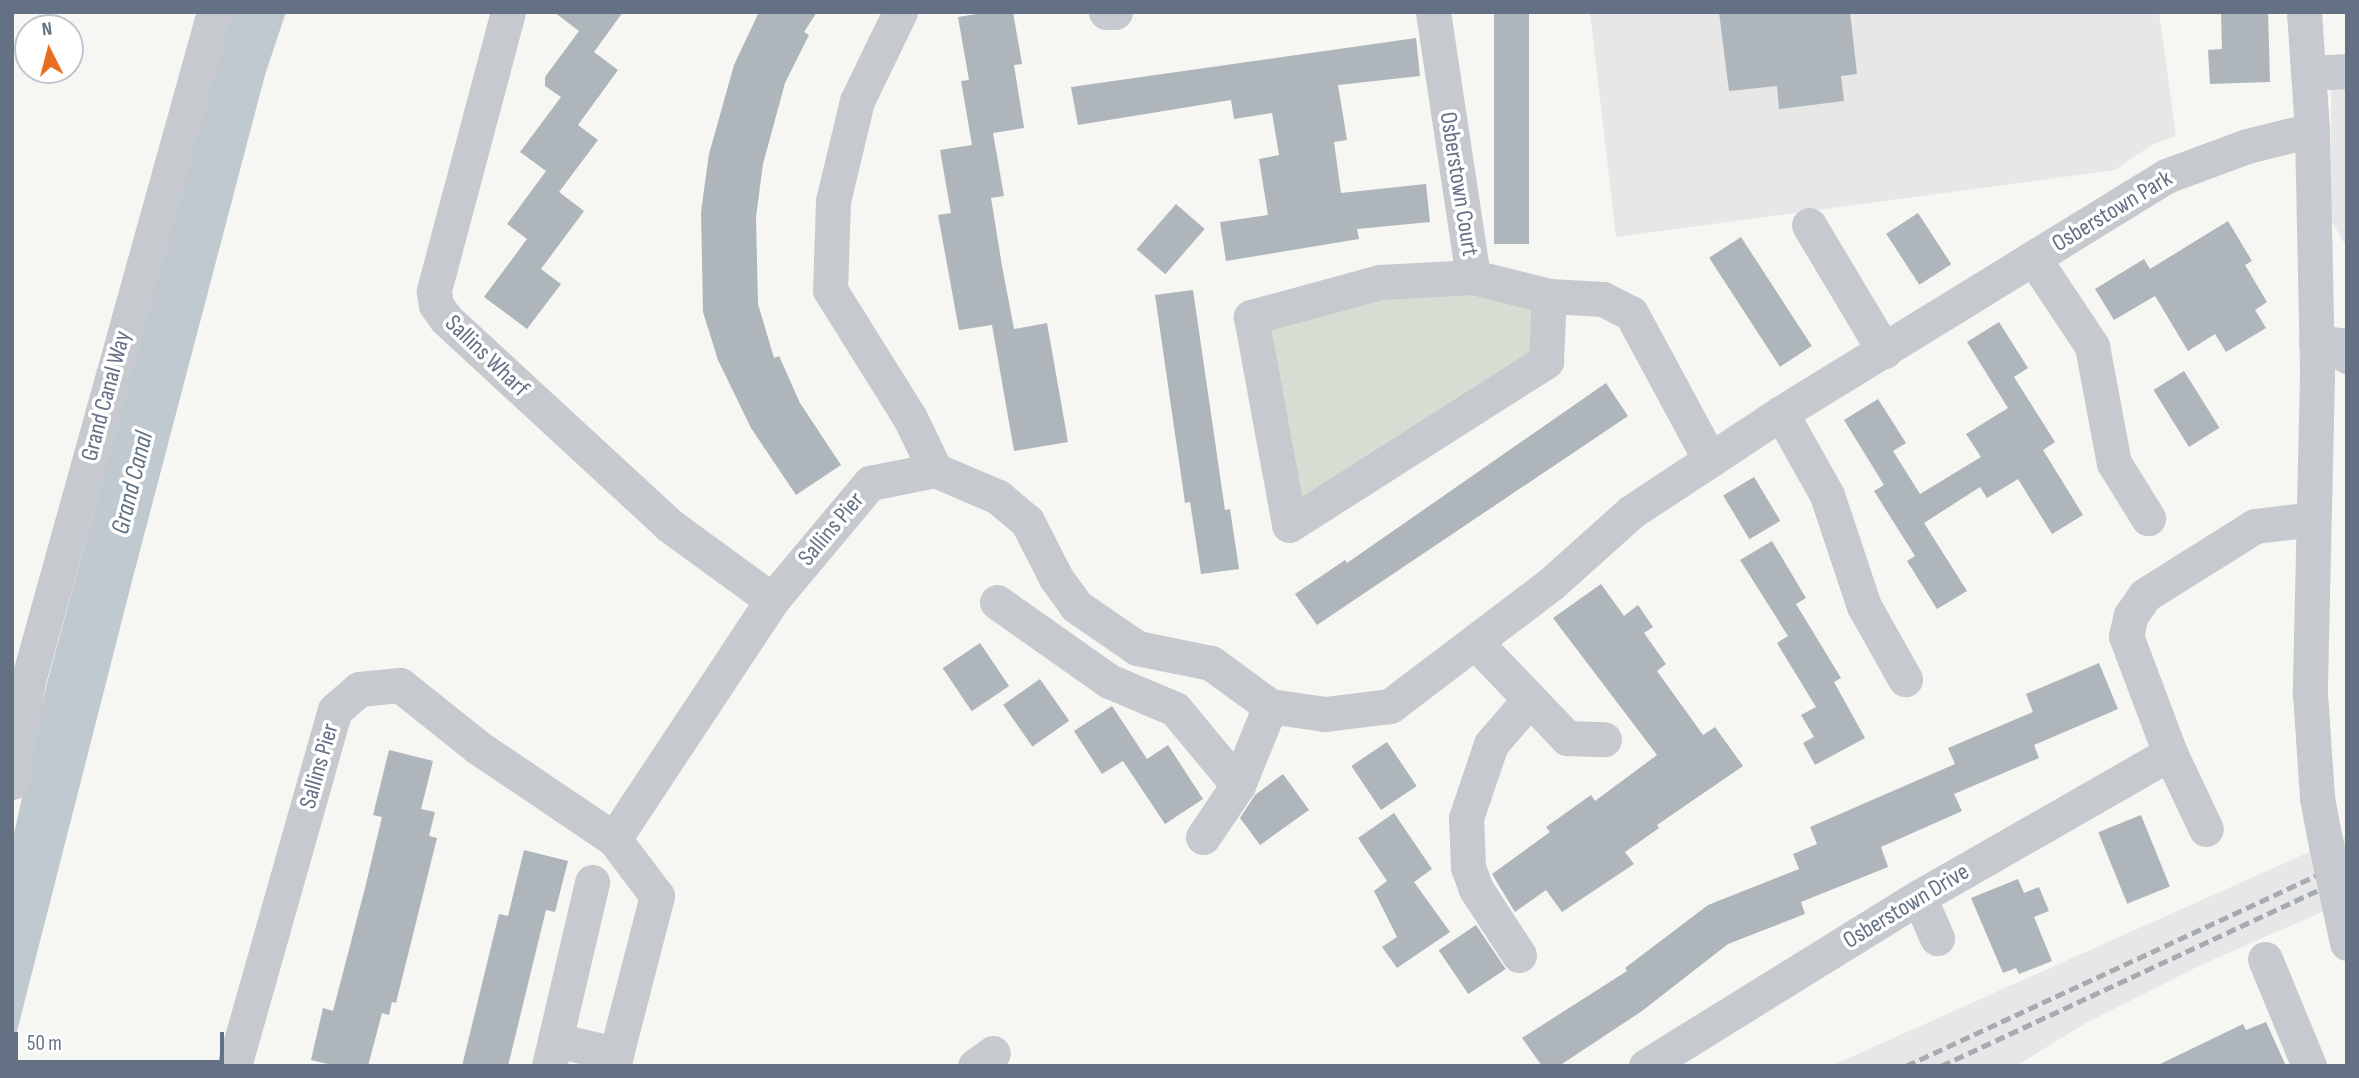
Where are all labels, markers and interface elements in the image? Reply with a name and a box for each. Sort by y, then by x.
north arrow [14,14,84,84]
text: N [41,18,53,42]
street label: Osberstown Court [1433,110,1485,258]
street label: Osberstown Park [2047,164,2177,258]
street label: Sallins Wharf [439,309,535,403]
street label: Grand Canal Way [75,328,137,464]
water label: Grand Canal [105,428,161,538]
street label: Sallins Pier [792,486,870,572]
street label: Sallins Pier [293,720,345,812]
street label: Osberstown Drive [1838,857,1974,955]
scale bar [18,1018,228,1062]
text: 50 m [27,1031,62,1056]

